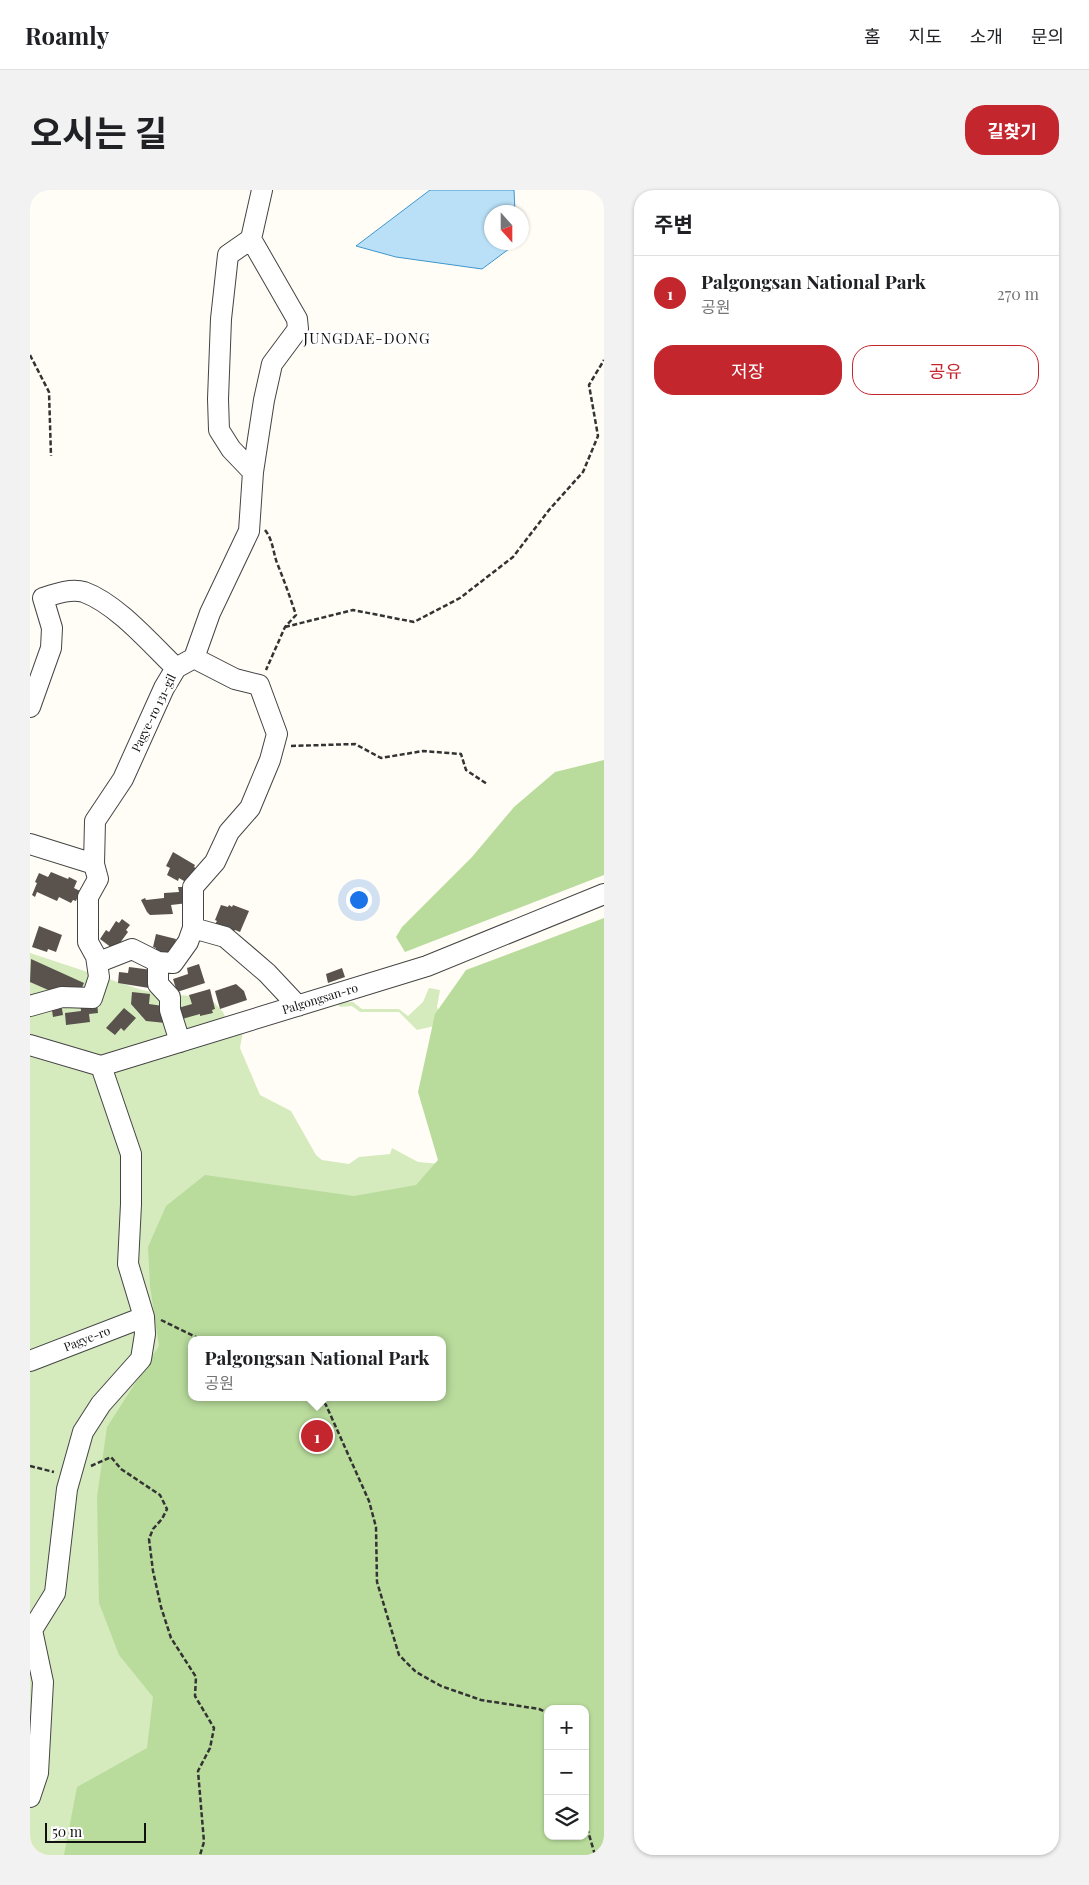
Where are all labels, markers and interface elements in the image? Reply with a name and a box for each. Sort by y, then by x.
text: Roamly [25,19,109,51]
text: 홈 [864,24,881,48]
text: 지도 [909,24,942,48]
text: 소개 [970,24,1003,48]
text: 문의 [1031,24,1064,48]
button: 길찾기 [965,105,1059,155]
text: 오시는 길 [30,108,167,155]
north arrow [484,205,529,250]
text: 주변 [654,209,693,237]
text: Palgongsan National Park [701,268,926,294]
text: 1 [667,283,673,304]
text: 270 m [997,283,1039,304]
text: 공원 [701,296,730,317]
district label: JUNGDAE-DONG [302,328,431,348]
button: 저장 [654,345,842,395]
button: 공유 [852,345,1039,395]
street label: Pagye-ro 131-gil [127,670,179,754]
your location [346,887,372,913]
street label: Palgongsan-ro [280,979,360,1017]
street label: Pagye-ro [61,1322,113,1354]
popup [188,1336,446,1401]
text: Palgongsan National Park [205,1344,429,1370]
text: 공원 [205,1372,234,1393]
pin: 1 [301,1417,333,1455]
map controls [544,1705,589,1840]
button: + [544,1705,589,1750]
button: − [544,1750,589,1795]
button: layers [544,1795,589,1840]
scale bar [45,1820,146,1843]
text: 50 m [52,1822,82,1841]

